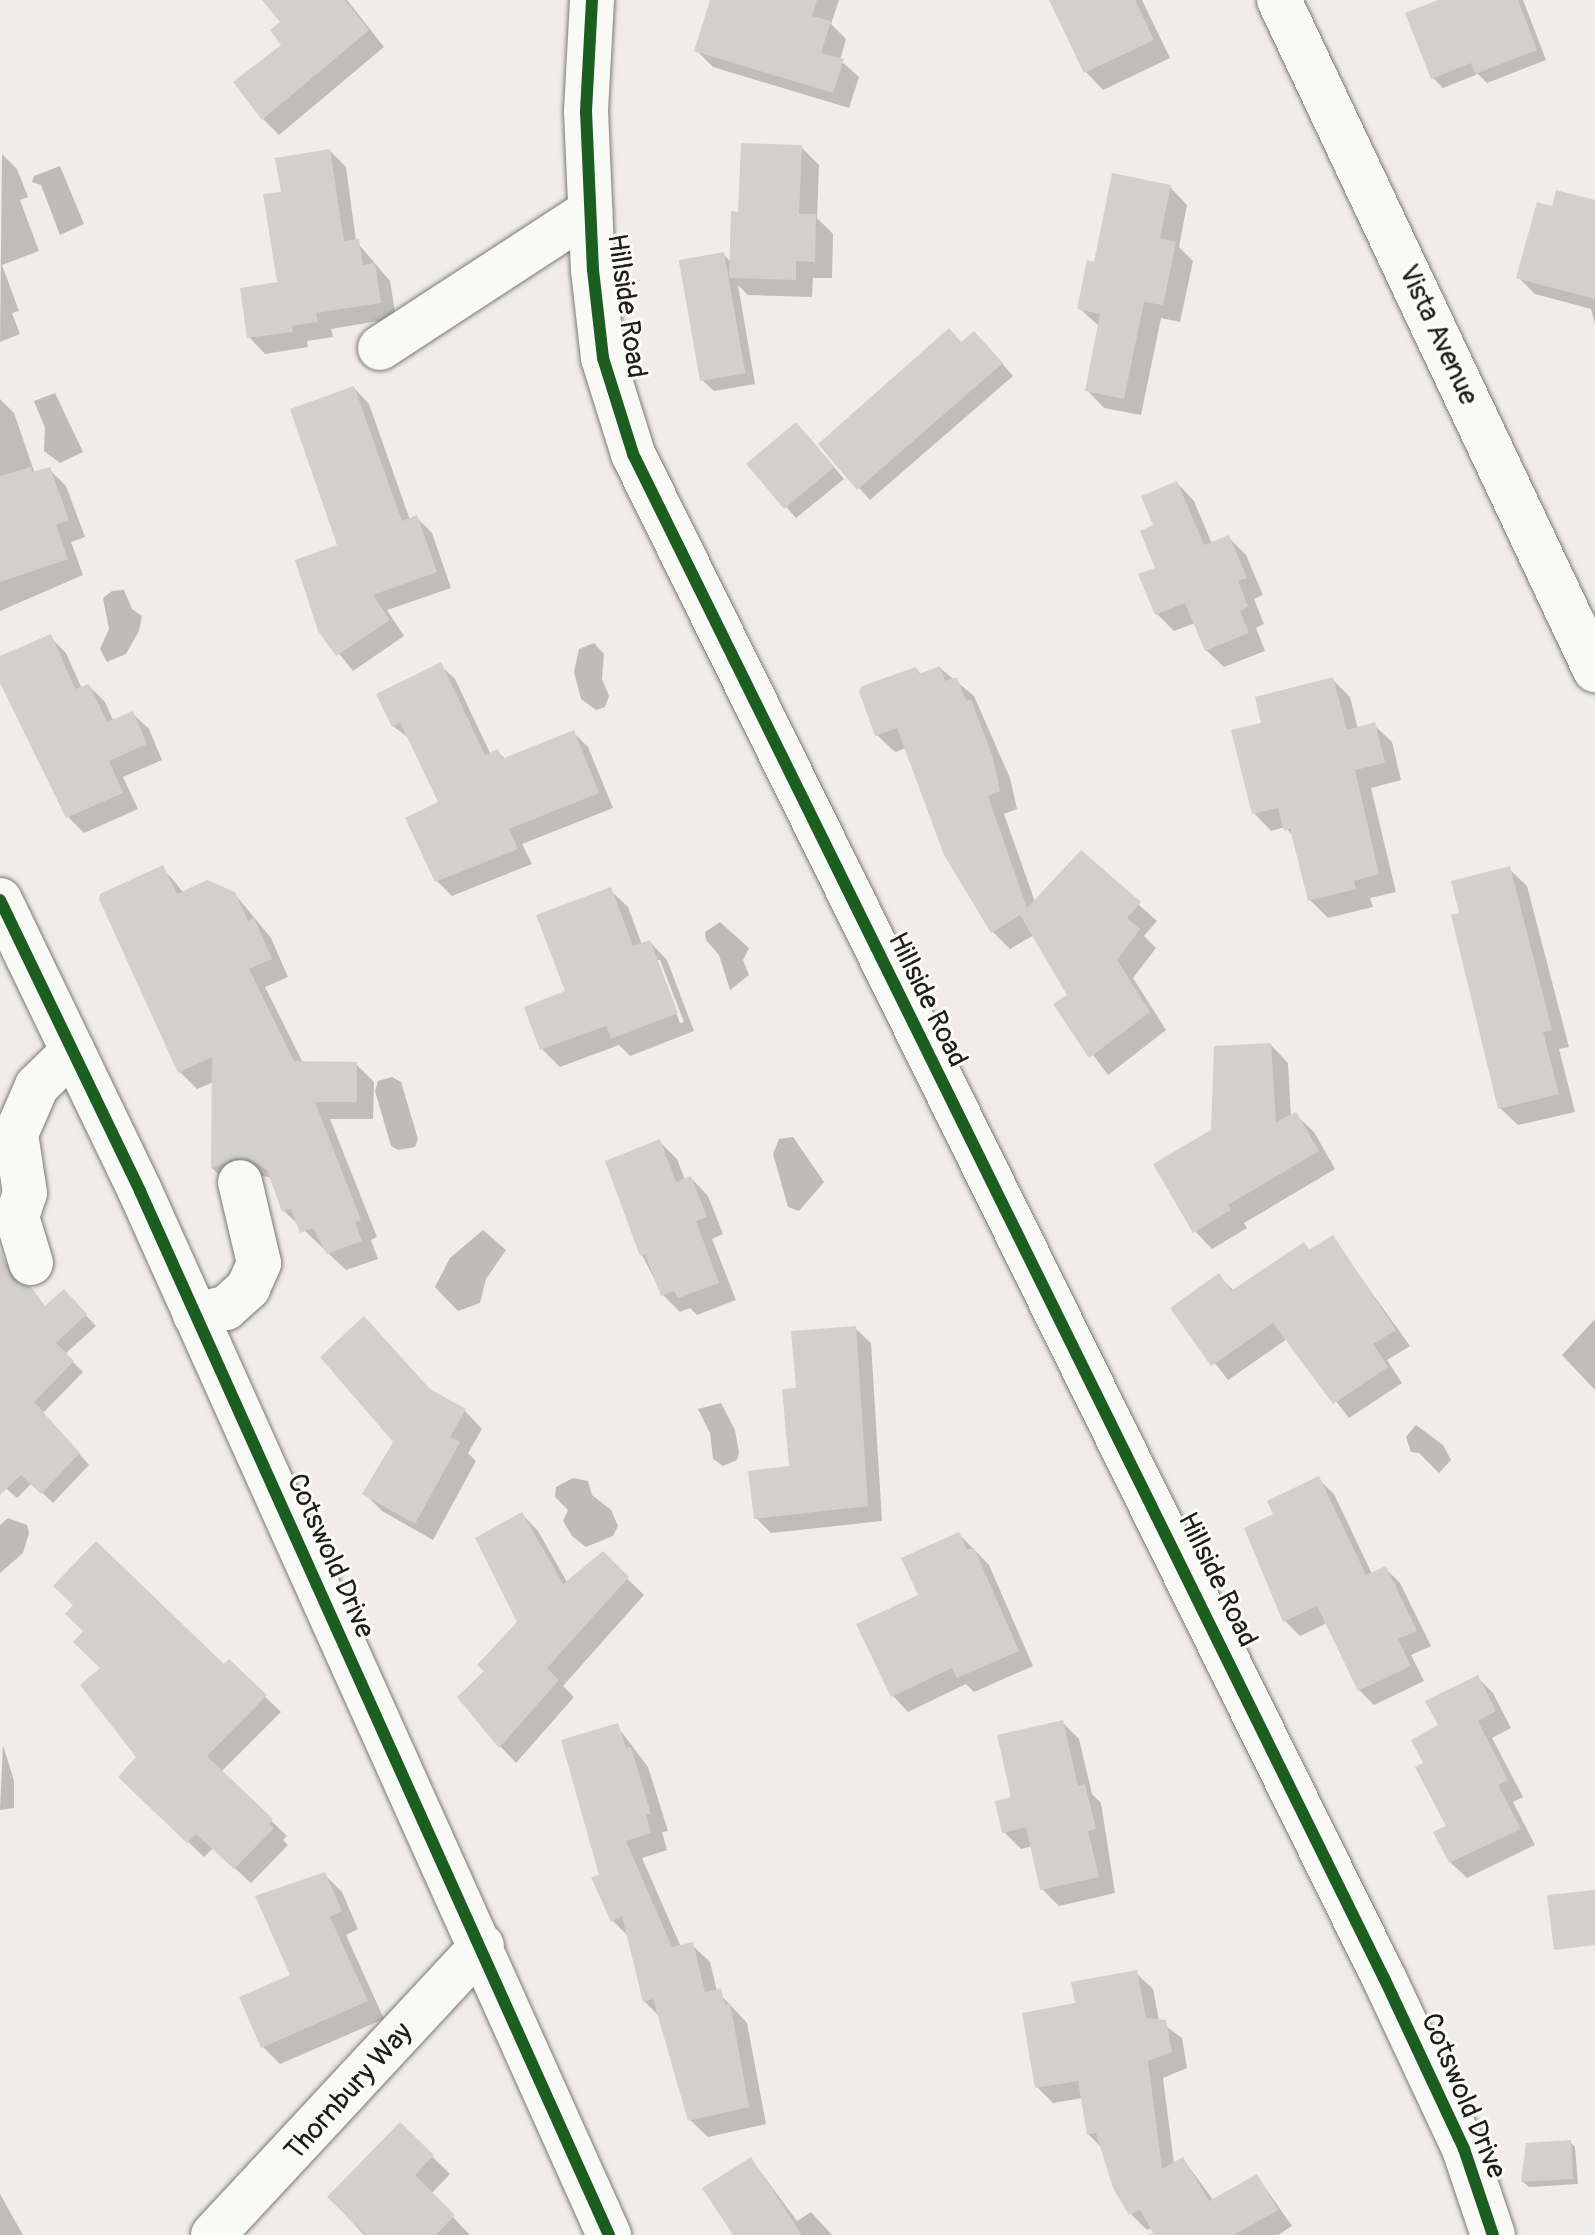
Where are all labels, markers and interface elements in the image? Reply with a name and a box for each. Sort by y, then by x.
street label: Hillside Road [599,232,653,380]
street label: Vista Avenue [1391,260,1485,410]
street label: Hillside Road [880,927,974,1073]
street label: Cotswold Drive [279,1469,381,1643]
street label: Hillside Road [1170,1507,1264,1653]
street label: Cotswold Drive [1413,2008,1513,2184]
street label: Thornbury Way [278,2016,420,2168]

